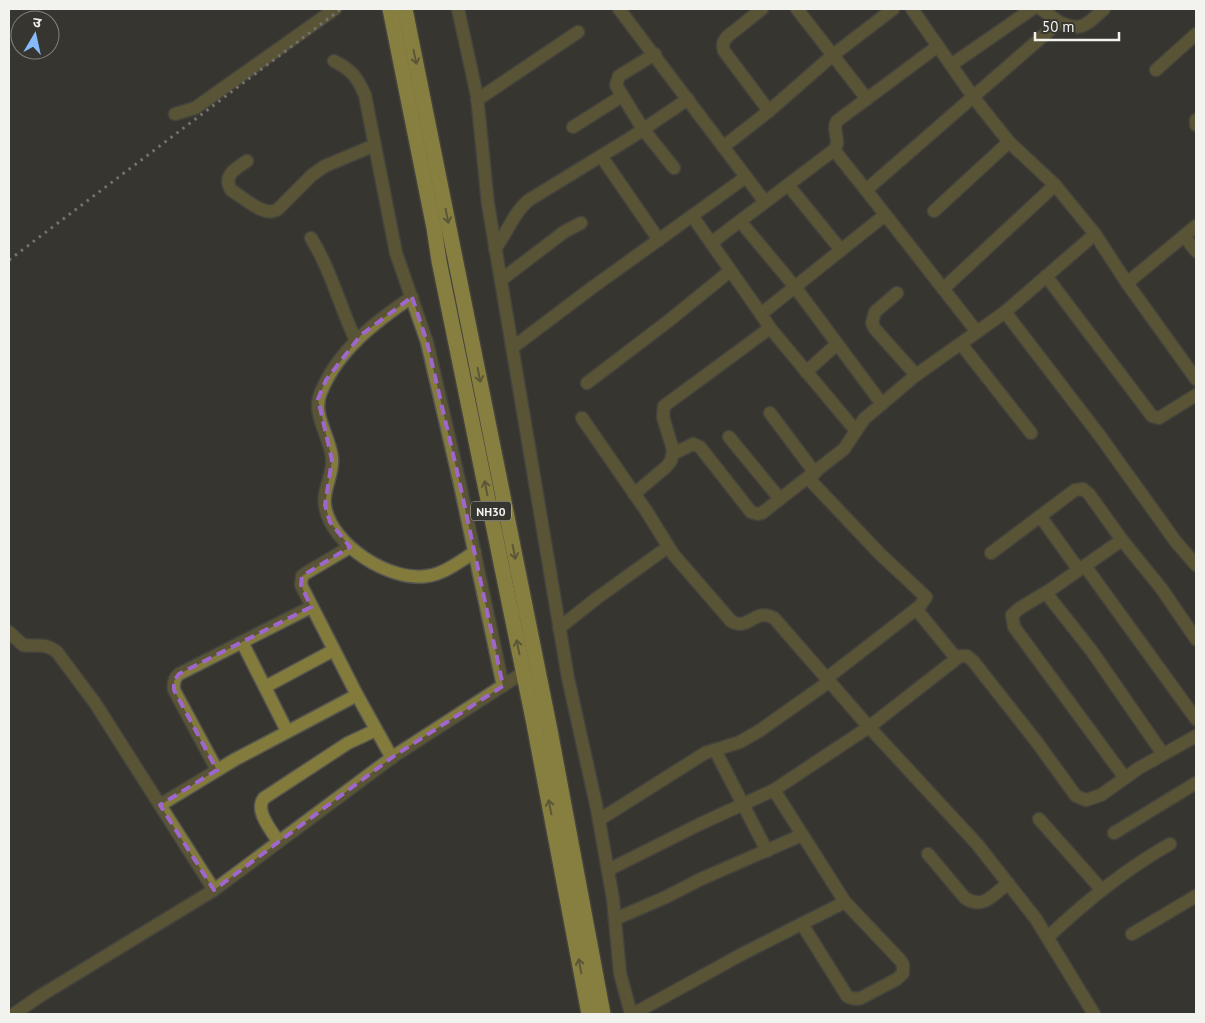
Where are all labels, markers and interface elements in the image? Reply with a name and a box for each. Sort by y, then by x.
north arrow [10,10,60,60]
scale bar [1035,10,1119,42]
text: उ [32,13,43,32]
text: 50 m [1042,17,1075,36]
one-way arrow [410,48,420,64]
one-way arrow [443,207,452,223]
one-way arrow [474,367,484,383]
one-way arrow [481,480,491,496]
road number: NH30 [471,502,511,520]
one-way arrow [509,543,519,559]
one-way arrow [513,640,523,656]
one-way arrow [545,799,554,815]
one-way arrow [575,959,585,975]

